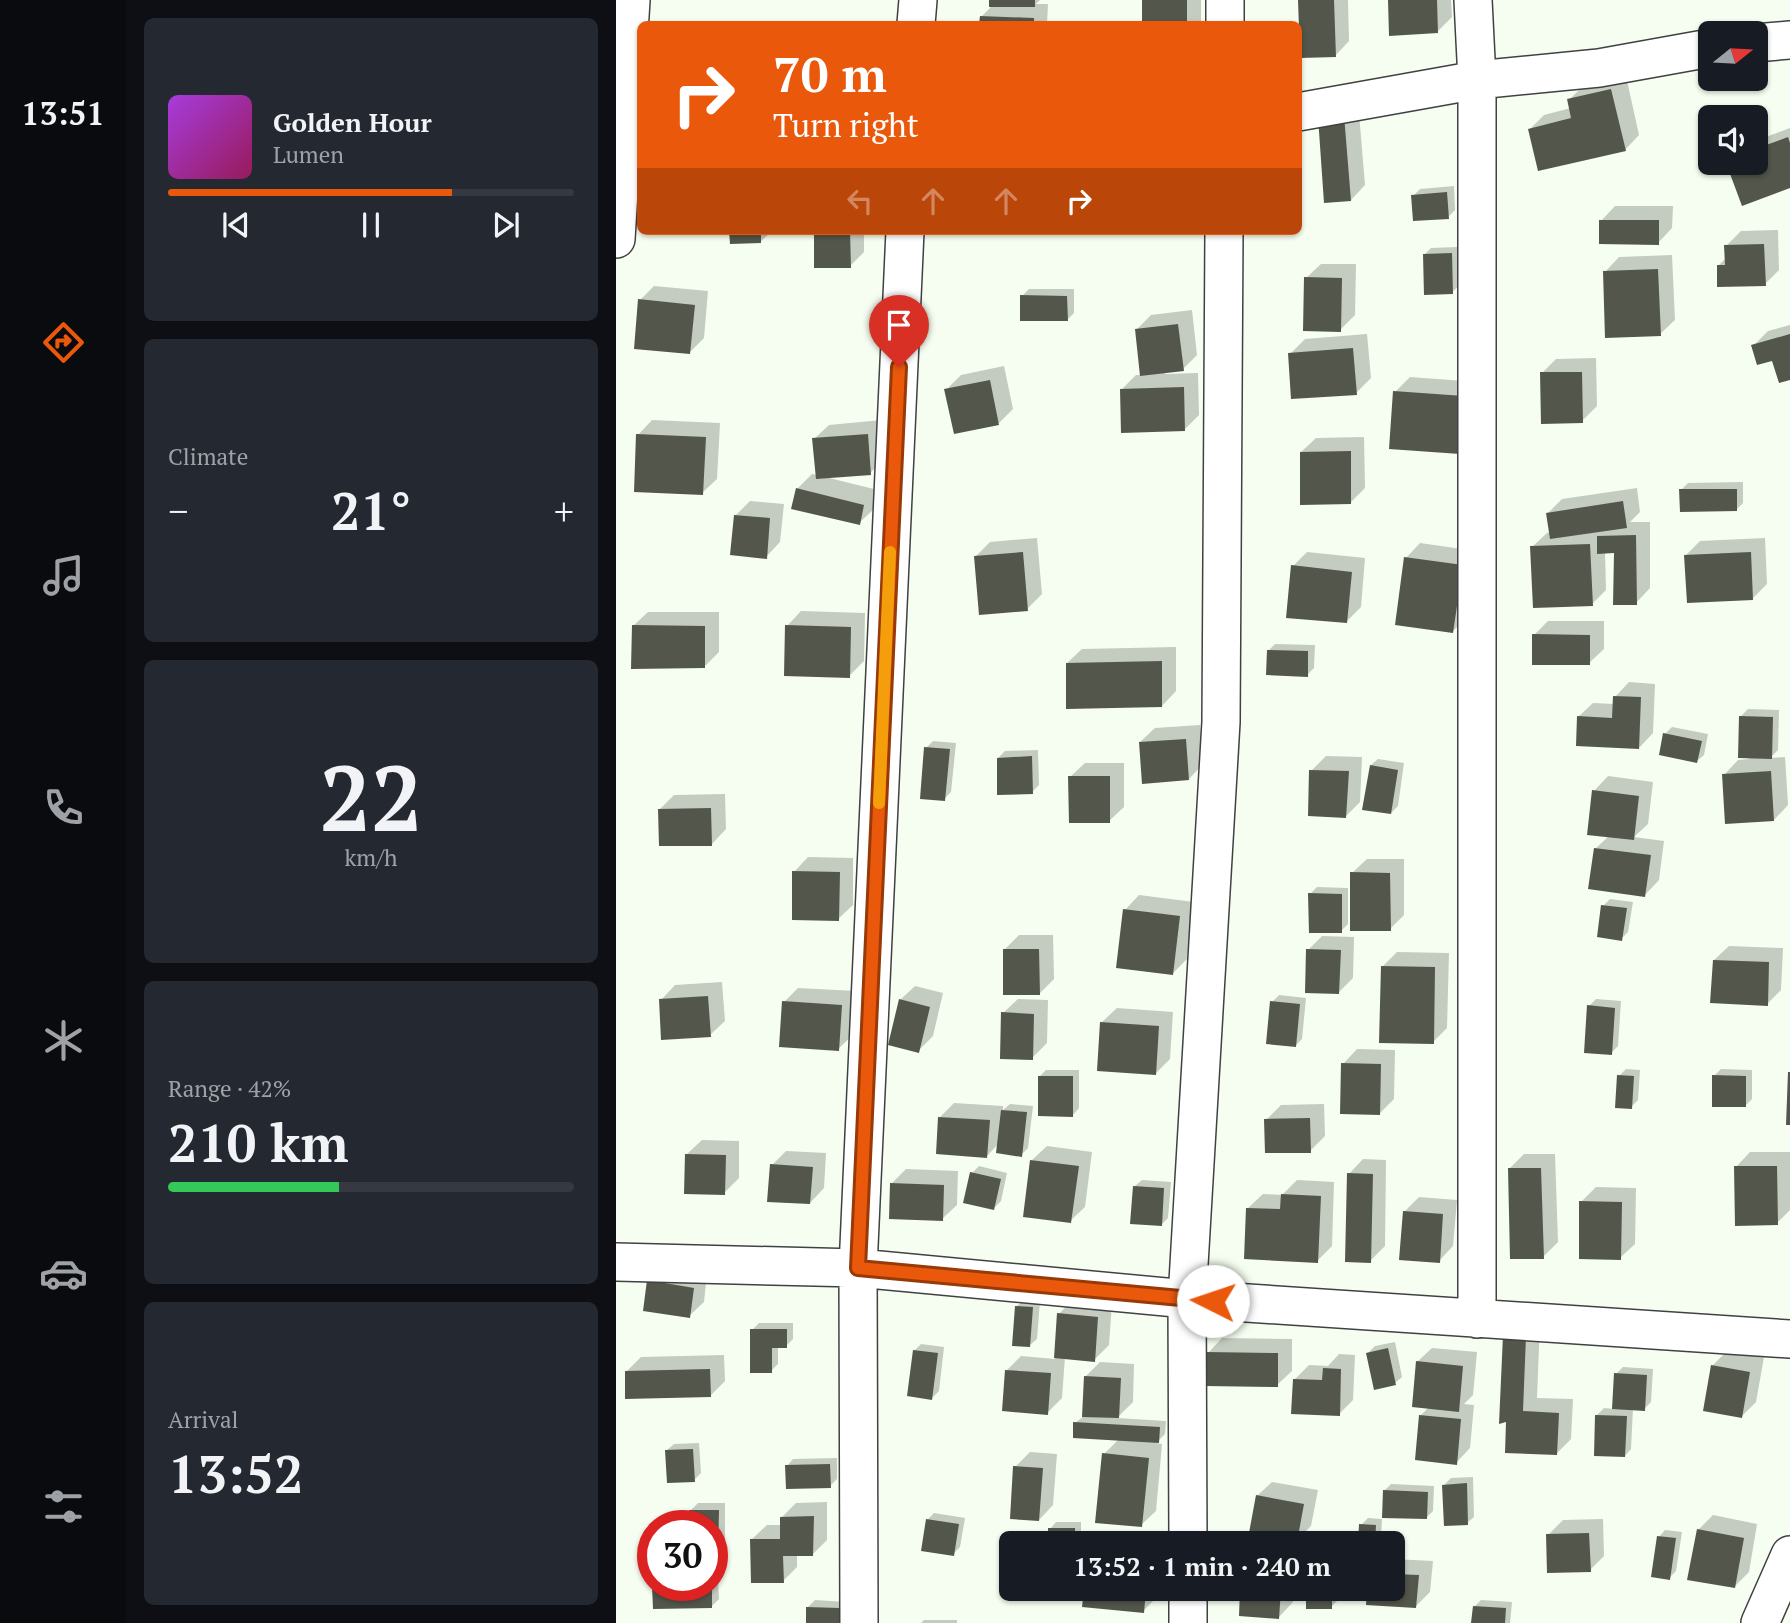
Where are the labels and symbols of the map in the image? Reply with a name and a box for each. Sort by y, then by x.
north arrow [1698,21,1768,91]
pin [869,295,929,367]
position arrow [1176,1264,1250,1338]
speed limit sign: 30 [637,1510,728,1601]

